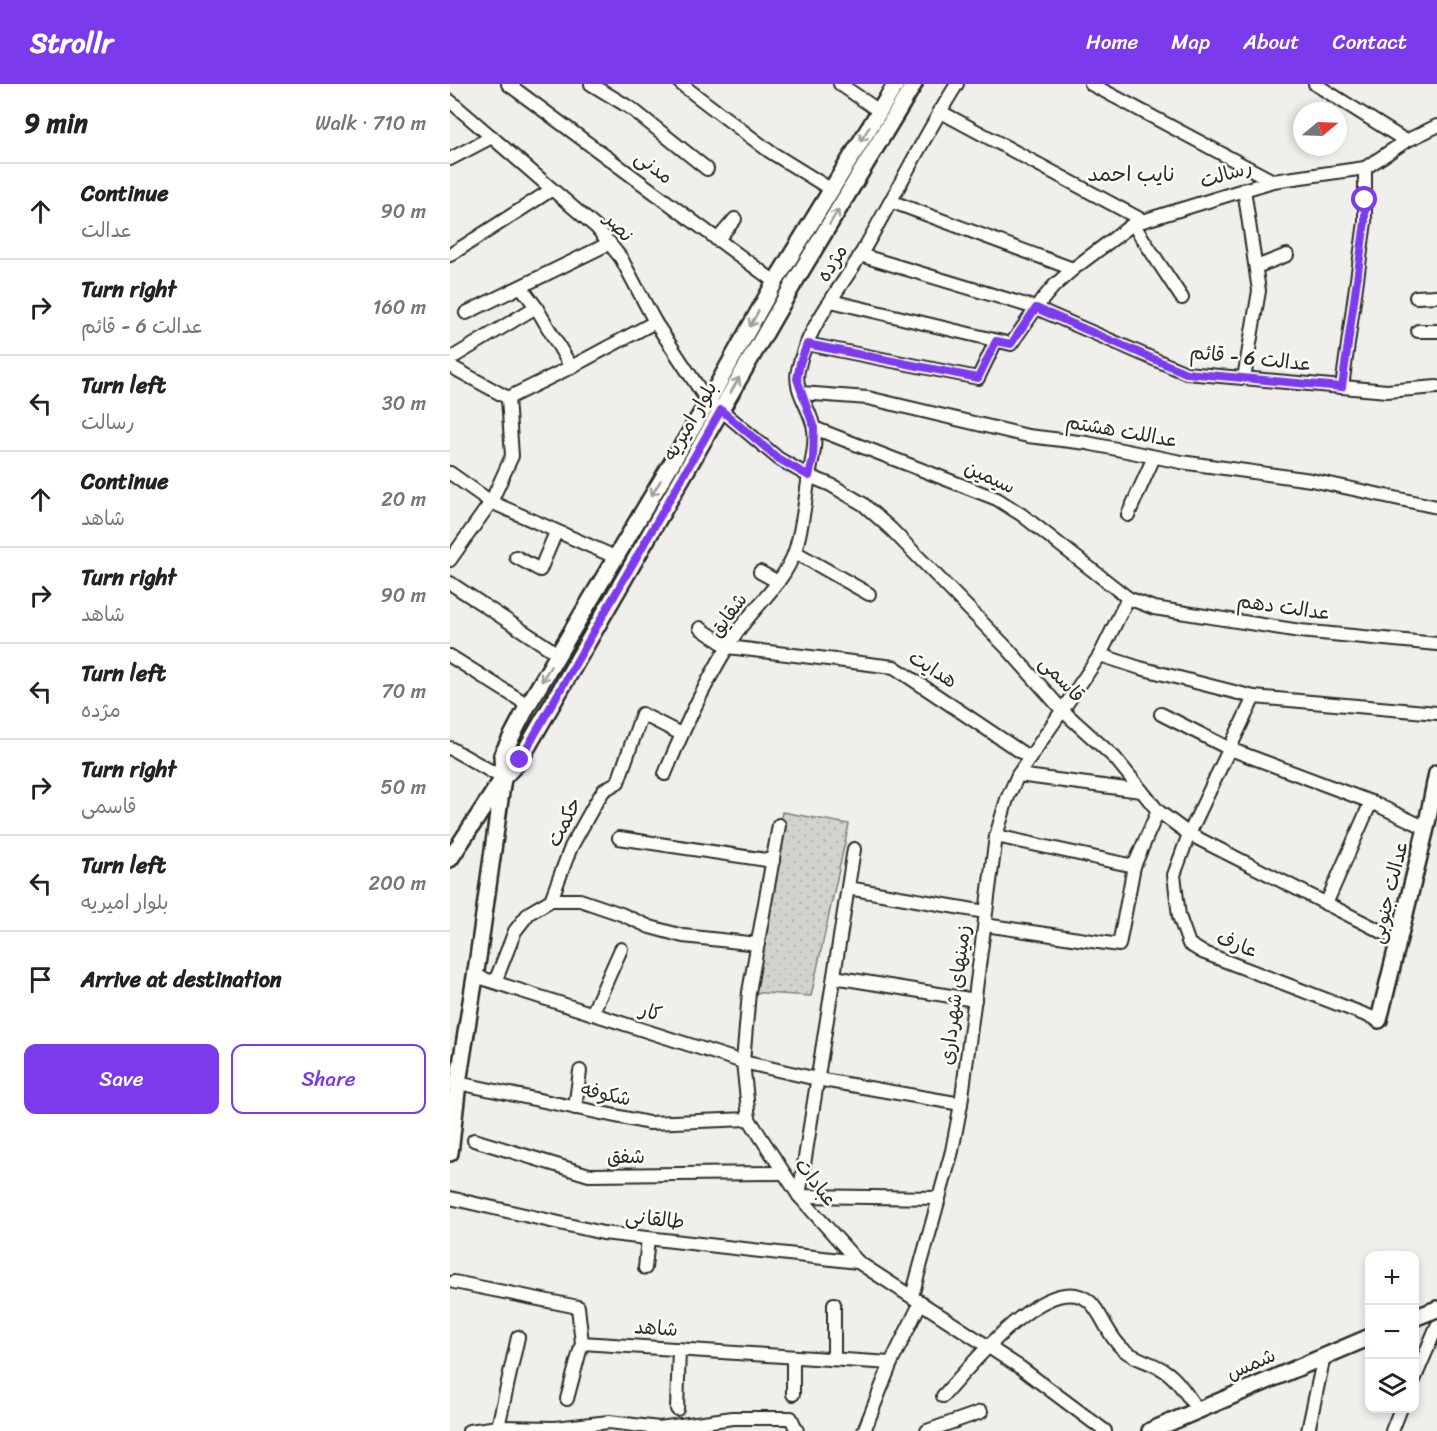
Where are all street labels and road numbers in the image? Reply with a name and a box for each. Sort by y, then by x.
street label: مدنی [627,141,681,193]
street label: رسالت [1195,149,1257,199]
street label: نصر [594,202,643,251]
street label: مژده [807,237,857,289]
street label: عدالت 6 - قائم [1188,334,1314,382]
street label: بلوار امیریه [653,374,727,468]
street label: عداللت هشتم [1063,404,1181,458]
street label: سیمین [958,450,1022,504]
street label: عدالت دهم [1235,583,1333,631]
street label: شقایق [699,585,757,645]
street label: هدایت [901,640,965,698]
street label: قاسمی [1030,647,1094,711]
street label: حکمت [537,791,591,853]
street label: عدالت جنوبی [1359,837,1419,947]
street label: عارف [1211,920,1263,968]
street label: زمینهای شهرداری [929,923,981,1067]
street label: کار [633,991,667,1032]
street label: شکوفه [578,1072,634,1116]
street label: شفق [607,1139,645,1174]
street label: عبادات [785,1150,847,1214]
street label: طالقانی [624,1198,686,1240]
street label: شاهد [633,1309,679,1347]
street label: شمس [1221,1338,1281,1390]

